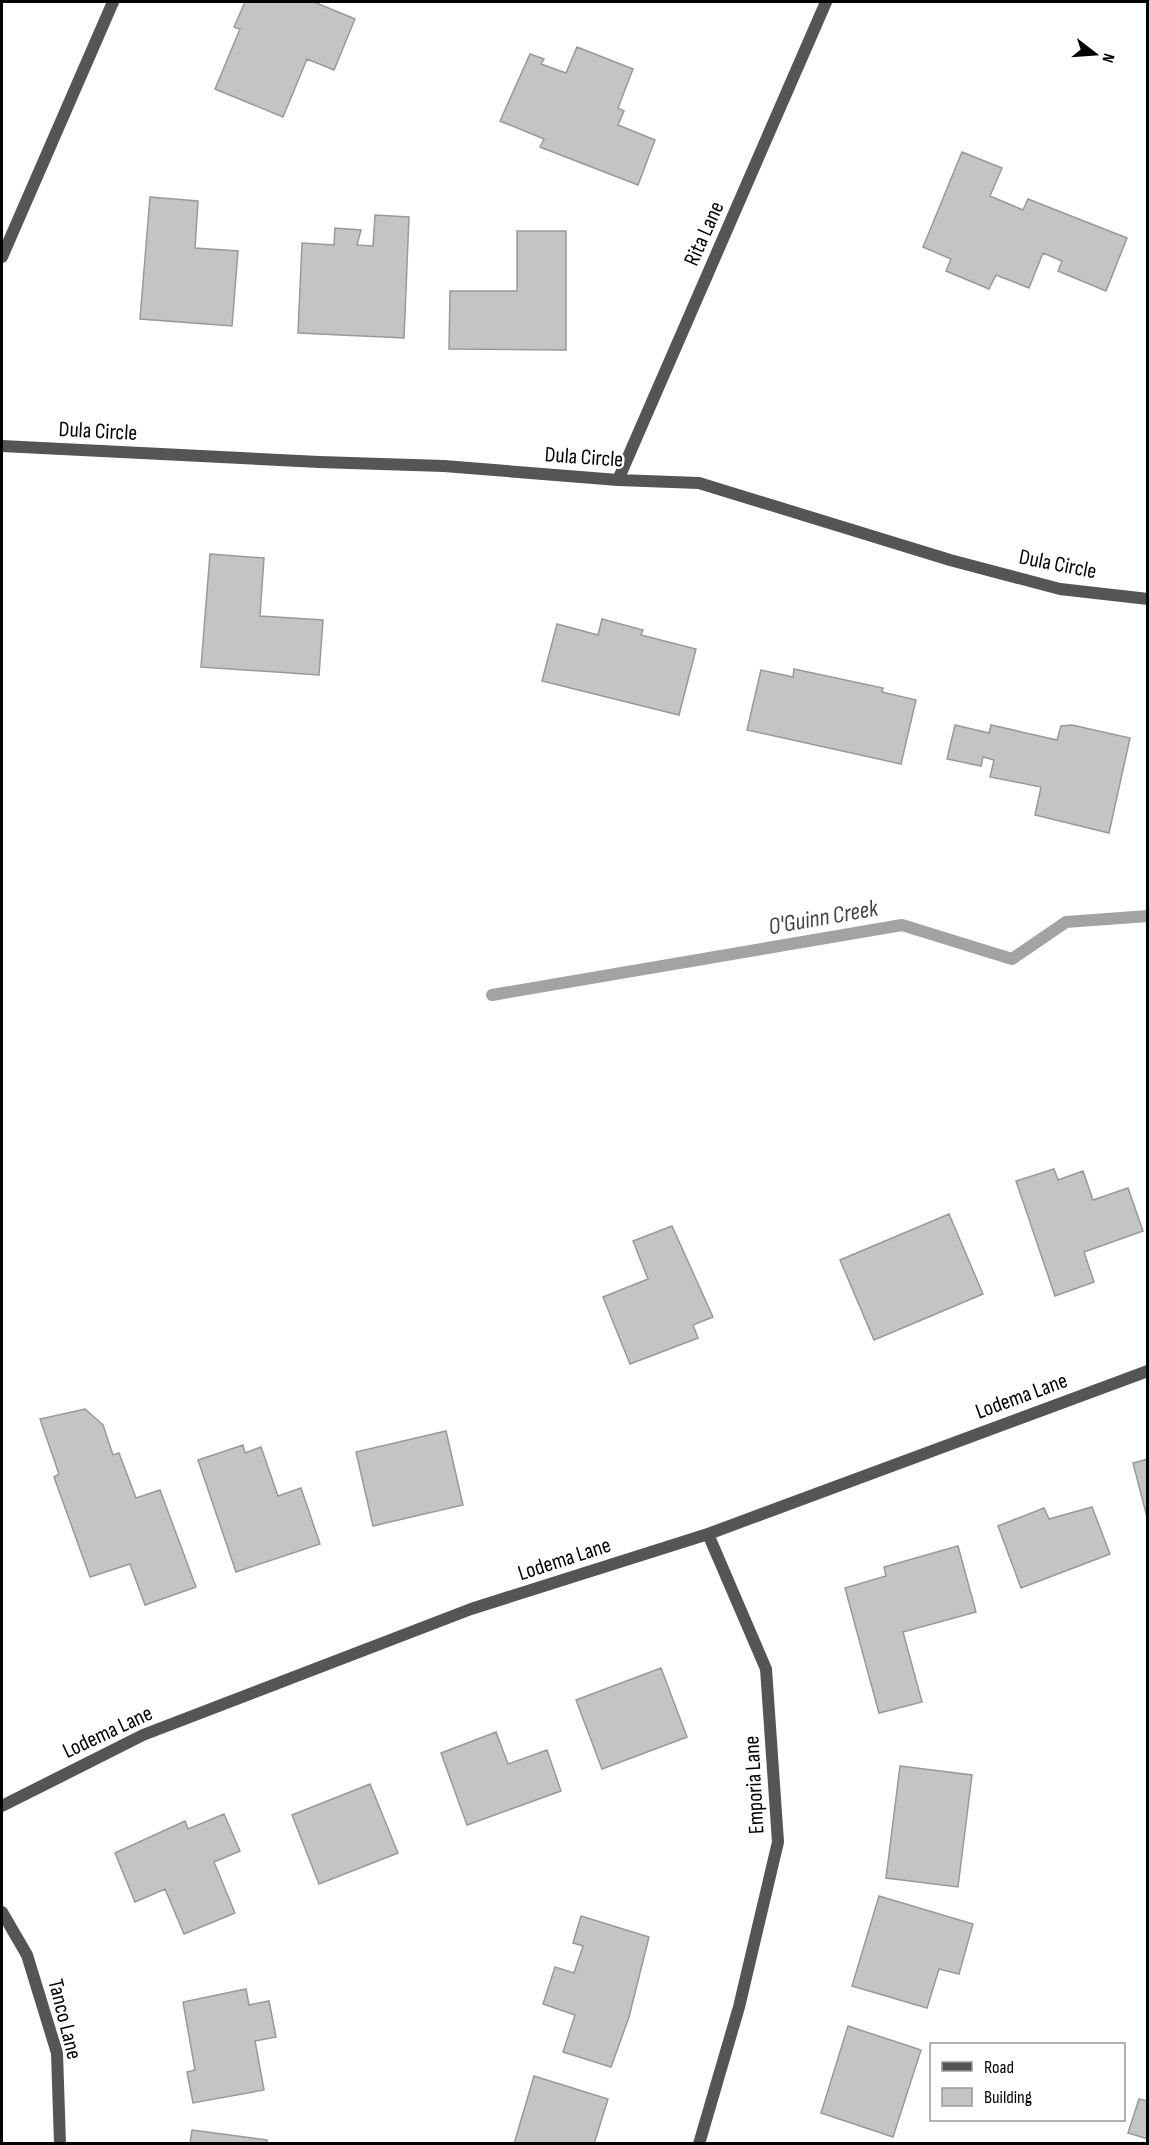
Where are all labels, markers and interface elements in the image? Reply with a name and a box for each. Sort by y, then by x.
north arrow [1065,24,1125,84]
text: N [1098,51,1118,65]
street label: Rita Lane [678,197,730,270]
street label: Dula Circle [58,416,138,447]
street label: Dula Circle [544,441,624,474]
street label: Dula Circle [1017,544,1099,585]
water label: O'Guinn Creek [766,893,881,941]
street label: Lodema Lane [972,1367,1071,1426]
street label: Lodema Lane [515,1532,614,1587]
street label: Lodema Lane [58,1700,157,1765]
street label: Emporia Lane [738,1735,771,1835]
street label: Tanco Lane [42,1977,88,2062]
legend [930,2043,1125,2121]
text: Road [984,2057,1014,2078]
text: Building [984,2087,1032,2108]

